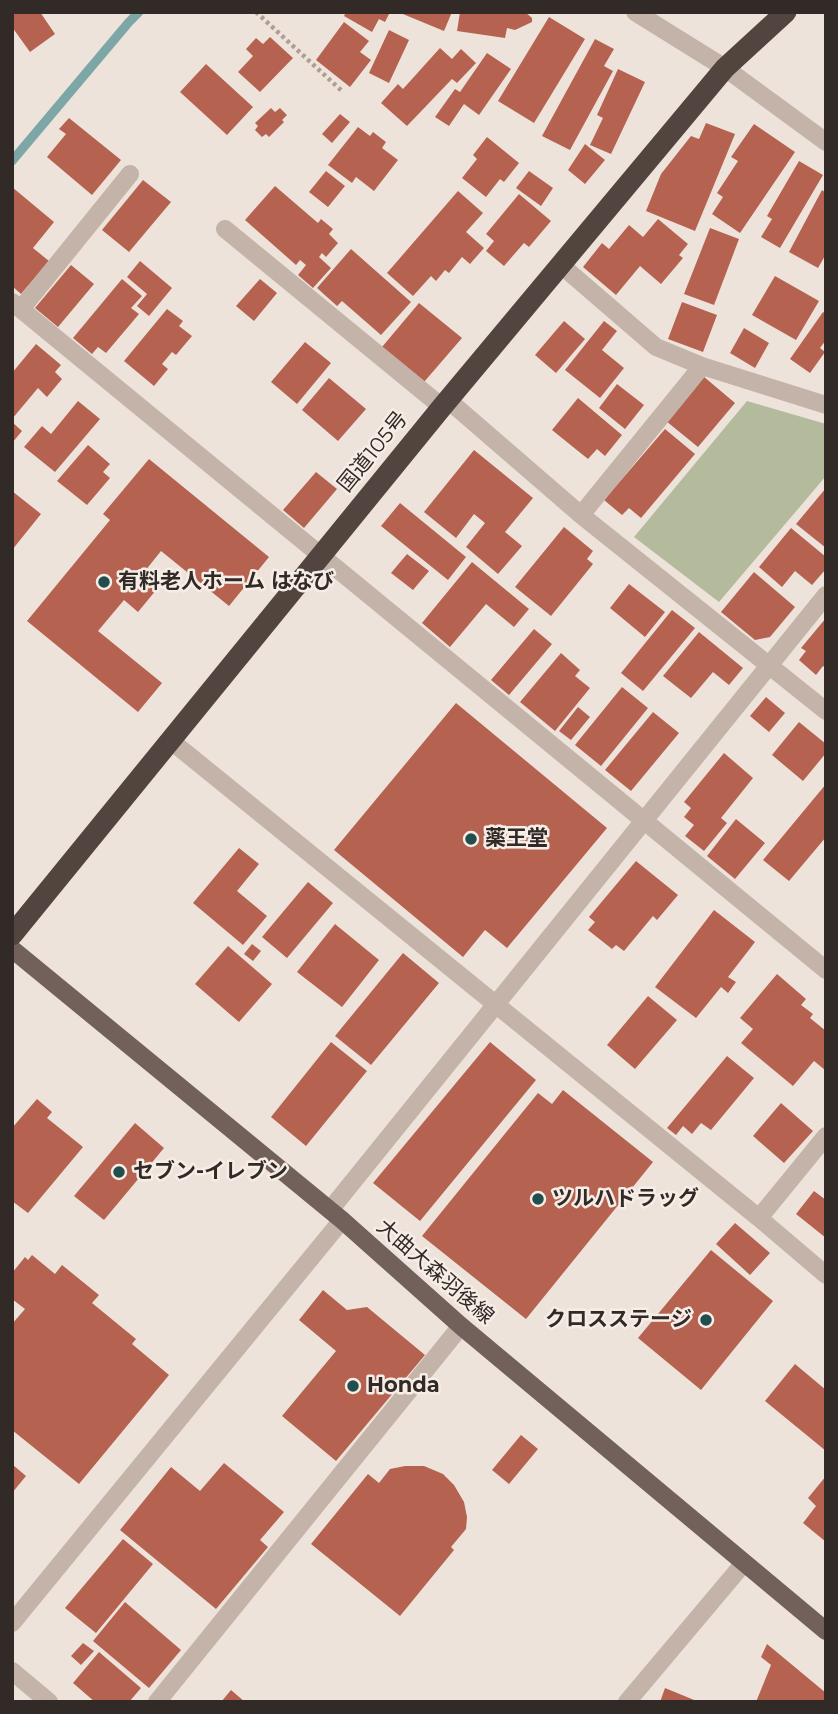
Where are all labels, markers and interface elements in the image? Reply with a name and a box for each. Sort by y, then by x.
street label: 国道105号 [333,407,413,497]
place label: 有料老人ホーム はなび [118,569,334,595]
marker: 有料老人ホーム はなび [96,574,112,590]
place label: 薬王堂 [485,826,548,852]
marker: 薬王堂 [463,831,479,847]
place label: セブン-イレブン [133,1159,288,1185]
marker: セブン-イレブン [111,1164,127,1180]
place label: ツルハドラッグ [552,1186,699,1212]
marker: ツルハドラッグ [530,1191,546,1207]
street label: 大曲大森羽後線 [371,1214,499,1330]
place label: クロスステージ [545,1307,692,1333]
marker: クロスステージ [698,1312,714,1328]
place label: Honda [367,1373,440,1399]
marker: Honda [345,1378,361,1394]

